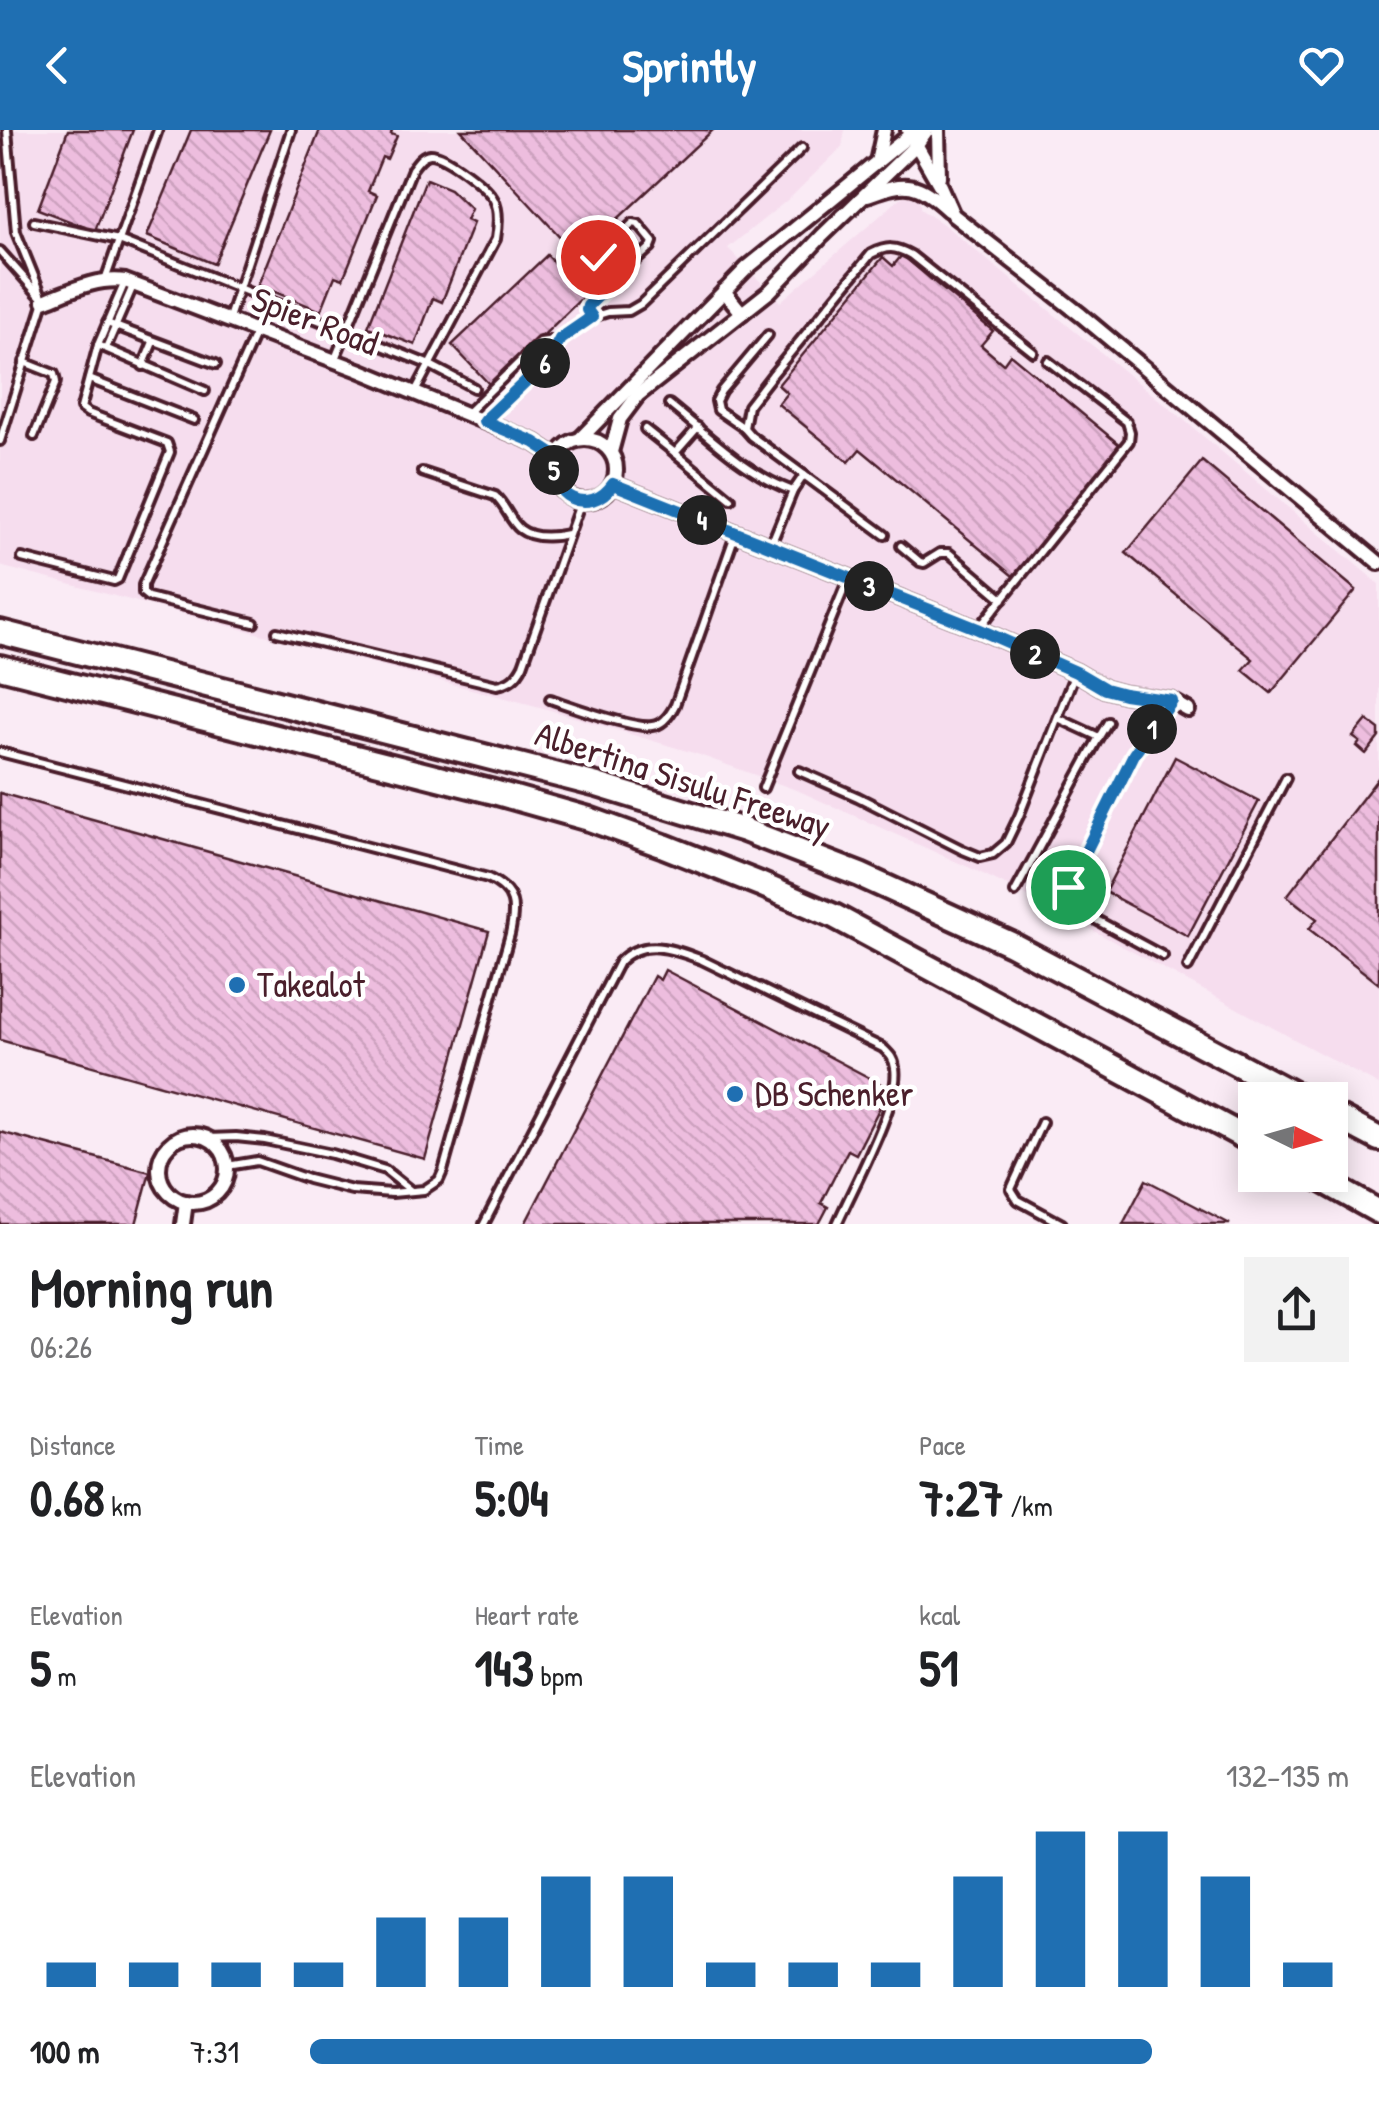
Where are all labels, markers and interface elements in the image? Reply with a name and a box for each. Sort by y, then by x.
text: Sprintly [622,35,757,96]
icon: back [30,38,85,93]
icon: heart [1294,38,1349,93]
pin [556,215,641,300]
icon: check [571,230,626,285]
street label: Spier Road [245,275,385,366]
pin: 6 [520,338,570,388]
text: 6 [539,344,551,382]
pin: 5 [529,445,579,495]
text: 5 [548,451,560,489]
pin: 4 [677,495,727,545]
text: 4 [697,501,707,539]
pin: 3 [844,561,894,611]
text: 3 [863,567,875,605]
pin: 2 [1010,629,1060,679]
text: 2 [1028,635,1042,673]
pin: 1 [1127,704,1177,754]
street label: Albertina Sisulu Freeway [530,710,837,849]
text: 1 [1147,710,1157,748]
pin [1026,845,1111,930]
icon: arrive [1041,860,1096,915]
place label: Takealot [257,961,366,1008]
marker: Takealot [226,974,248,996]
place label: DB Schenker [755,1070,913,1117]
north arrow [1238,1082,1348,1192]
map controls [1238,1082,1348,1192]
marker: DB Schenker [724,1083,746,1105]
text: Morning run [30,1250,273,1324]
button: share [1244,1257,1349,1362]
text: 06:26 [30,1325,92,1368]
text: Distance [30,1426,116,1464]
text: Time [475,1426,524,1464]
text: Pace [919,1426,966,1464]
text: 0.68 [30,1464,105,1532]
text: 5:04 [475,1464,549,1532]
text: 7:27 [919,1464,1004,1532]
text: km [105,1487,142,1525]
text: /km [1004,1487,1053,1525]
text: Elevation [30,1596,123,1634]
text: Heart rate [475,1596,579,1634]
text: kcal [919,1596,960,1634]
text: 5 [30,1634,51,1702]
text: 143 [475,1634,534,1702]
text: 51 [919,1634,959,1702]
text: m [51,1657,77,1695]
text: bpm [534,1657,583,1695]
text: Elevation [30,1754,136,1797]
text: 132–135 m [1226,1754,1349,1797]
text: 100 m [30,2030,99,2073]
text: 7:31 [190,2030,239,2073]

